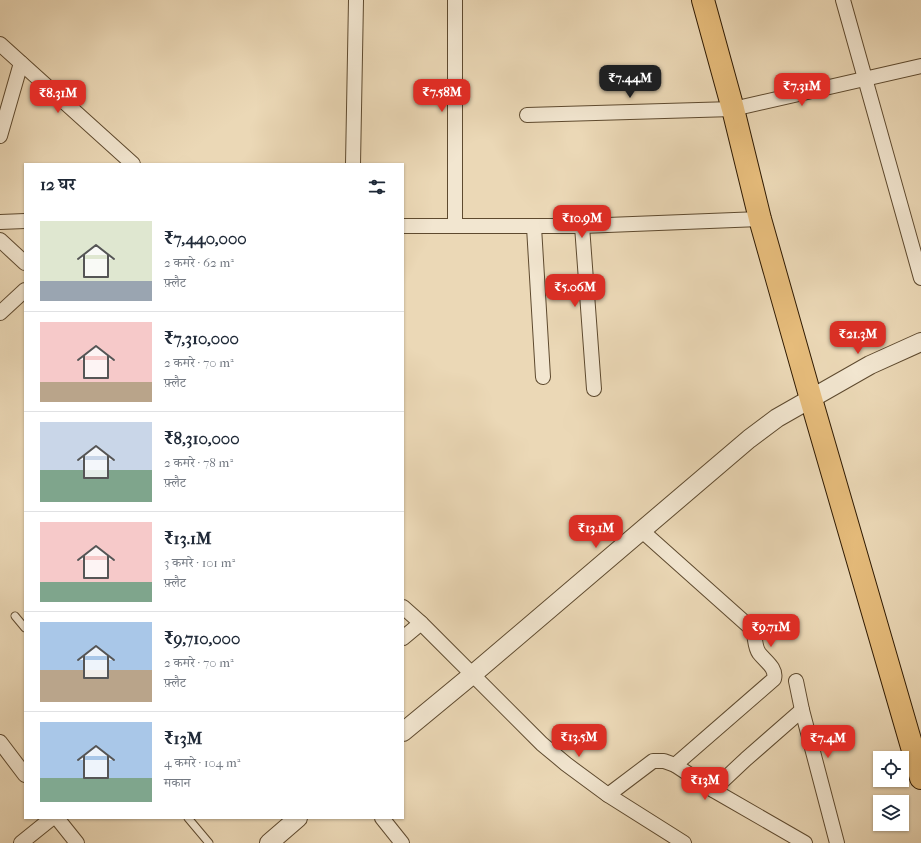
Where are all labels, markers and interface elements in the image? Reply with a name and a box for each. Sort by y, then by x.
pin: ₹7.44M [597,65,663,99]
text: ₹7.44M [608,70,652,85]
pin: ₹7.31M [769,73,835,107]
text: ₹7.31M [783,78,821,93]
pin: ₹7.58M [409,79,475,113]
pin: ₹8.31M [25,80,91,114]
text: ₹7.58M [422,84,462,99]
text: ₹8.31M [39,85,77,100]
text: 12 घर [40,174,75,194]
icon: filters [366,176,388,198]
pin: ₹10.9M [549,205,615,239]
text: ₹10.9M [562,210,602,225]
text: ₹7,440,000 [164,228,247,248]
icon: home [72,237,120,285]
text: 2 कमरे · 62 m² [164,255,234,270]
pin: ₹5.06M [542,274,608,308]
text: फ़्लैट [164,275,186,290]
text: ₹5.06M [554,279,596,294]
pin: ₹21.3M [825,321,891,355]
text: ₹21.3M [839,326,877,341]
text: ₹7,310,000 [164,328,239,348]
icon: home [72,338,120,386]
text: 2 कमरे · 70 m² [164,355,234,370]
text: फ़्लैट [164,375,186,390]
text: ₹8,310,000 [164,428,240,448]
icon: home [72,438,120,486]
text: 2 कमरे · 78 m² [164,455,233,470]
text: फ़्लैट [164,475,186,490]
pin: ₹13.1M [563,515,629,549]
text: ₹13.1M [578,520,614,535]
text: ₹13.1M [164,528,212,548]
icon: home [72,538,120,586]
text: 3 कमरे · 101 m² [164,555,235,570]
text: फ़्लैट [164,575,186,590]
pin: ₹9.71M [738,614,804,648]
text: ₹9.71M [752,619,790,634]
text: ₹9,710,000 [164,628,240,648]
icon: home [72,638,120,686]
text: 2 कमरे · 70 m² [164,655,234,670]
text: फ़्लैट [164,675,186,690]
pin: ₹13.5M [546,724,612,758]
pin: ₹7.4M [800,725,856,759]
text: ₹13M [164,728,202,748]
text: ₹13.5M [561,729,597,744]
text: ₹7.4M [810,730,846,745]
icon: home [72,738,120,786]
map controls [873,751,909,831]
button: locate [873,751,909,787]
text: 4 कमरे · 104 m² [164,755,241,770]
pin: ₹13M [681,767,729,801]
text: ₹13M [690,772,720,787]
text: मकान [164,775,190,790]
button: layers [873,795,909,831]

